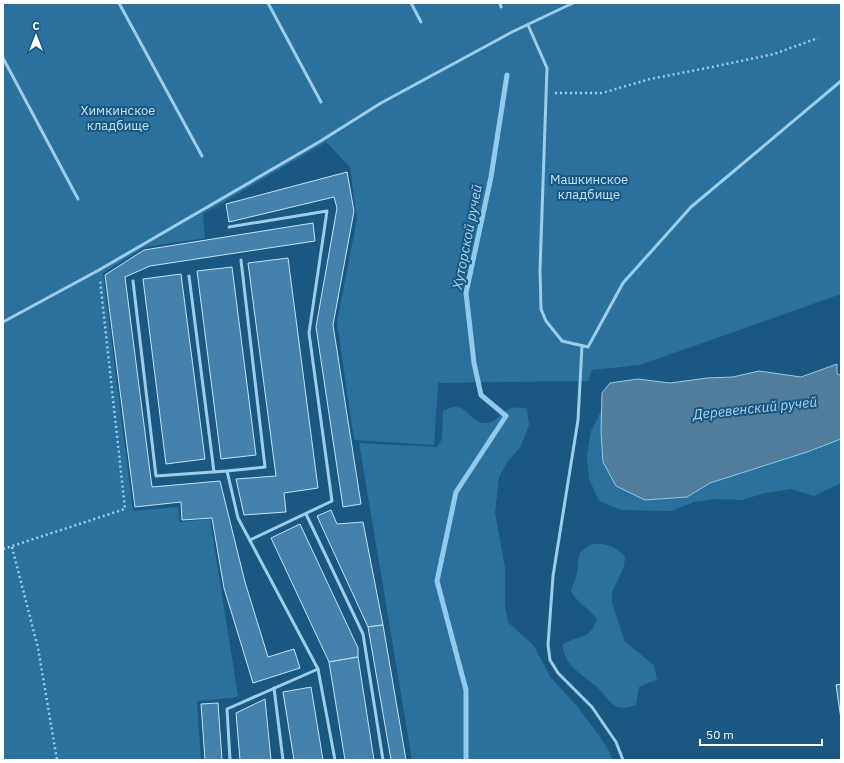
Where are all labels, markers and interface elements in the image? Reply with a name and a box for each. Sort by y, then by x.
north arrow [16,16,56,56]
text: С [32,19,40,33]
park label: Химкинское кладбище [81,102,156,134]
park label: Машкинское кладбище [550,171,628,203]
water label: Хуторской ручей [448,183,486,292]
water label: Деревенский ручей [690,393,818,424]
scale bar [700,721,822,747]
text: 50 m [706,727,734,742]

